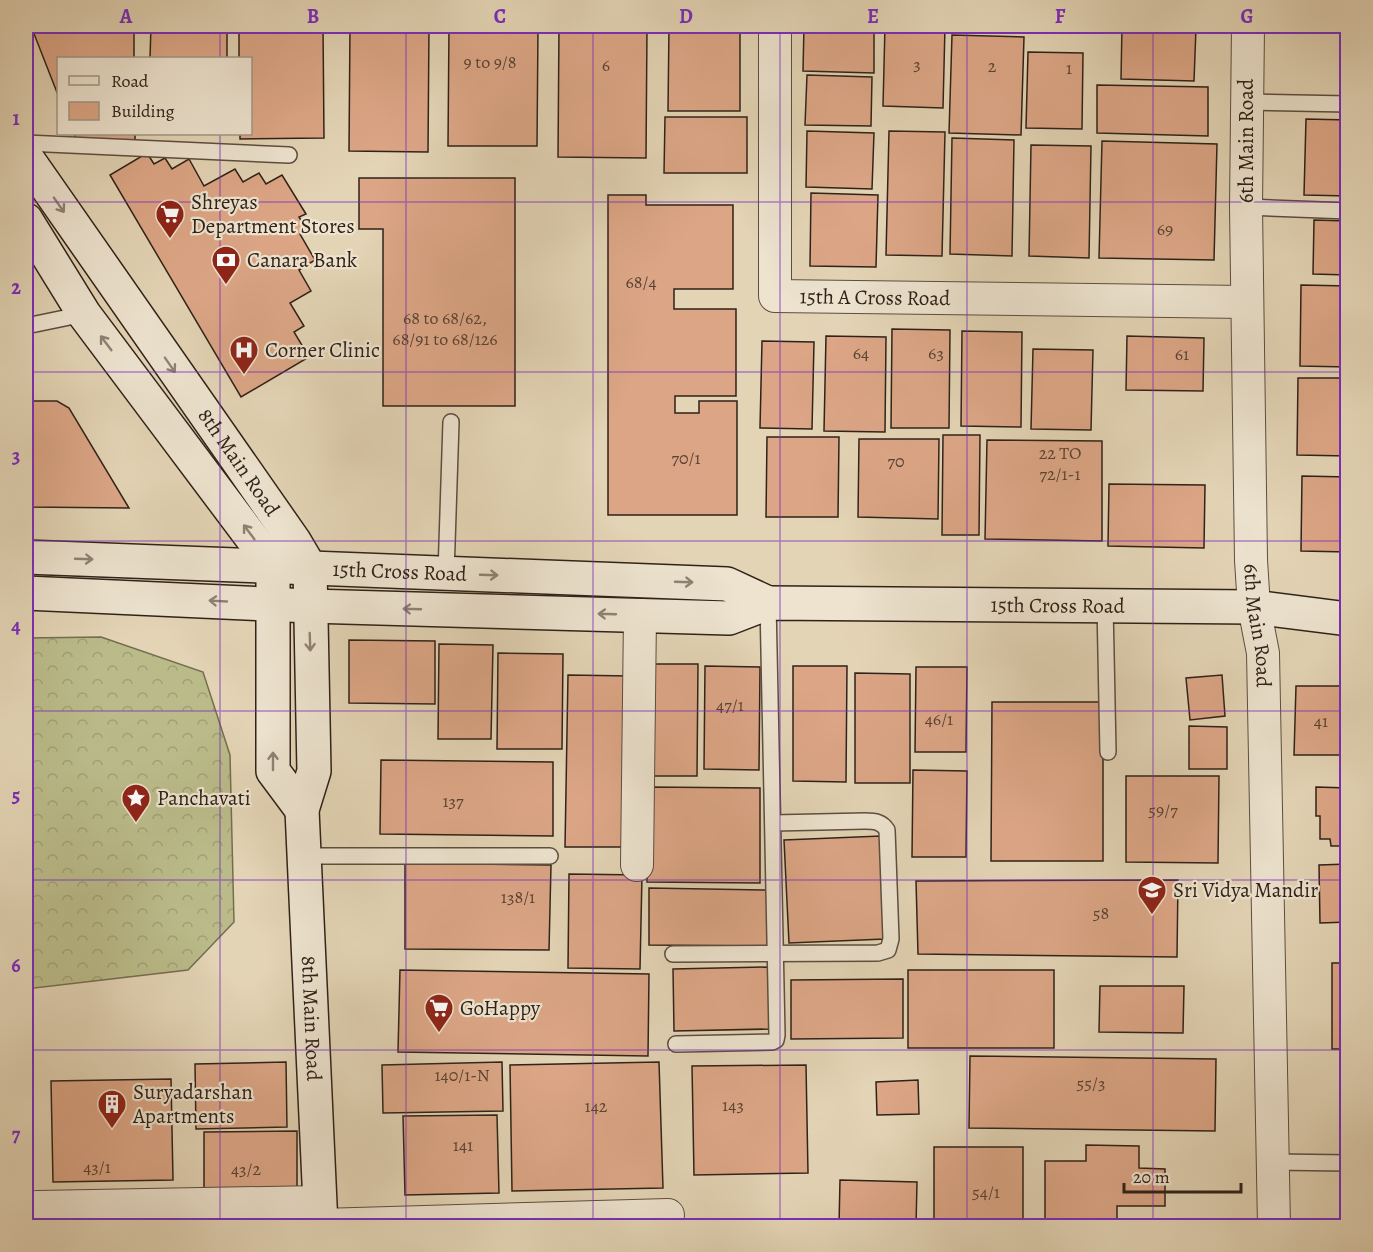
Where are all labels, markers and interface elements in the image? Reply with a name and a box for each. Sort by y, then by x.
text: A [119,3,133,30]
text: B [307,3,319,30]
text: C [494,3,506,30]
text: D [679,3,693,30]
text: E [867,3,879,30]
text: F [1055,3,1066,30]
text: G [1240,3,1254,30]
house number: 9 to 9/8 [463,50,517,74]
house number: 3 [913,52,921,76]
house number: 6 [602,53,610,77]
house number: 2 [988,54,997,78]
house number: 1 [1066,56,1072,80]
legend [57,57,252,135]
text: Road [111,69,149,93]
street label: 6th Main Road [1232,78,1260,203]
text: Building [111,99,175,123]
text: 1 [12,105,20,132]
place label: Shreyas Department Stores [191,188,355,240]
one-way arrow [53,196,65,212]
supermarket icon: Shreyas Department Stores [154,198,186,240]
house number: 69 [1157,217,1173,241]
bank icon: Canara Bank [210,244,242,286]
place label: Canara Bank [247,246,358,274]
house number: 68/4 [625,270,657,294]
text: 2 [11,274,21,301]
street label: 15th A Cross Road [799,282,951,312]
house number: 68 to 68/62, 68/91 to 68/126 [392,306,498,351]
hospital icon: Corner Clinic [228,334,260,376]
one-way arrow [100,335,112,351]
place label: Corner Clinic [265,336,380,364]
house number: 64 [853,341,869,365]
house number: 63 [928,341,944,365]
house number: 61 [1175,342,1189,366]
one-way arrow [164,356,176,372]
street label: 8th Main Road [192,403,287,522]
house number: 22 TO 72/1-1 [1039,441,1081,486]
text: 3 [12,443,20,470]
house number: 70/1 [671,446,701,470]
house number: 70 [887,449,905,473]
one-way arrow [242,524,255,540]
one-way arrow [73,554,93,565]
street label: 15th Cross Road [332,555,468,588]
street label: 6th Main Road [1237,563,1278,688]
one-way arrow [478,570,498,581]
one-way arrow [673,577,693,588]
street label: 15th Cross Road [990,591,1126,620]
one-way arrow [208,595,228,606]
one-way arrow [403,603,423,614]
one-way arrow [598,609,618,620]
text: 4 [11,613,21,640]
one-way arrow [305,632,316,652]
house number: 47/1 [716,693,744,717]
house number: 46/1 [925,707,953,731]
house number: 41 [1314,709,1328,733]
one-way arrow [267,752,279,771]
text: 5 [12,782,20,809]
place icon: Panchavati [120,782,152,824]
place label: Panchavati [157,784,251,812]
house number: 137 [442,789,464,813]
house number: 59/7 [1148,798,1178,822]
school or university icon: Sri Vidya Mandir [1136,874,1168,916]
place label: Sri Vidya Mandir [1173,876,1318,904]
house number: 138/1 [501,885,535,909]
house number: 58 [1093,901,1109,925]
text: 6 [11,952,21,979]
street label: 8th Main Road [295,955,328,1082]
supermarket icon: GoHappy [423,992,455,1034]
place label: GoHappy [460,994,541,1022]
house number: 140/1-N [434,1063,490,1087]
house number: 55/3 [1077,1071,1105,1095]
place label: Suryadarshan Apartments [132,1078,253,1130]
building icon: Suryadarshan Apartments [96,1088,128,1130]
house number: 143 [722,1093,744,1117]
house number: 142 [585,1094,608,1118]
text: 7 [12,1121,21,1148]
house number: 141 [453,1133,473,1157]
house number: 43/1 [83,1155,111,1179]
scale bar [1124,1156,1241,1194]
house number: 43/2 [231,1157,262,1181]
text: 20 m [1133,1165,1170,1189]
house number: 54/1 [972,1180,1000,1204]

